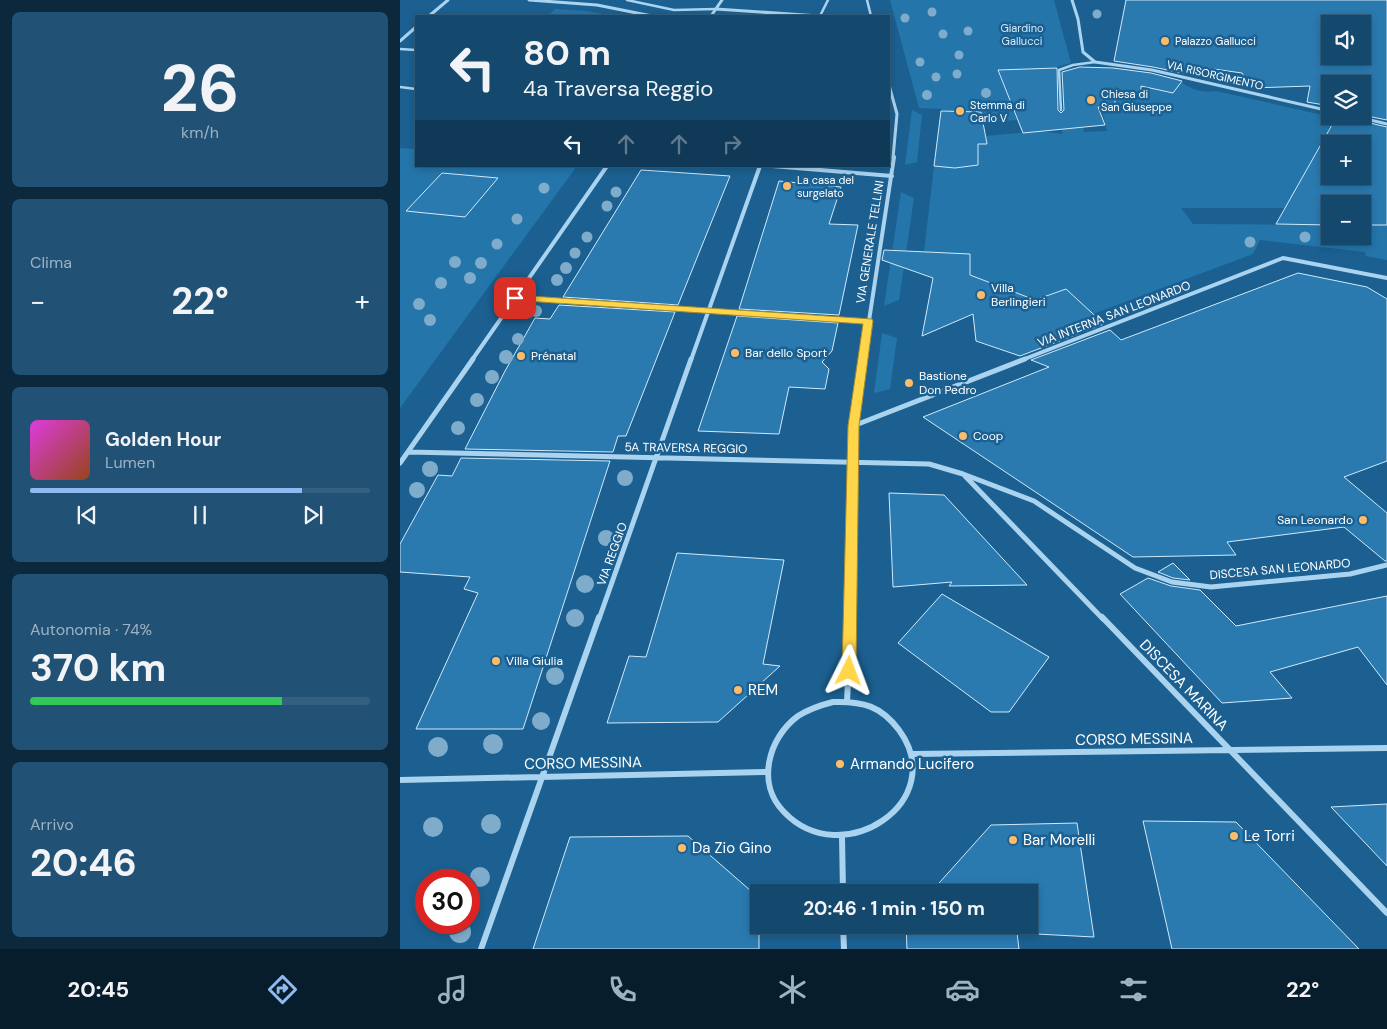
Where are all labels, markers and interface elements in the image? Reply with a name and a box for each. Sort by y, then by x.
map controls [1321,15,1371,245]
button: sound [1321,15,1371,65]
park label: Giardino Gallucci [1000,21,1044,48]
text: 80 m [523,30,611,76]
place label: Palazzo Gallucci [1175,34,1256,48]
icon: left [440,35,505,100]
marker: Palazzo Gallucci [1159,35,1171,47]
text: 26 [161,47,239,131]
street label: VIA RISORGIMENTO [1165,57,1265,93]
text: 4a Traversa Reggio [523,74,713,103]
button: layers [1321,75,1371,125]
place label: Chiesa di San Giuseppe [1101,87,1172,114]
marker: Chiesa di San Giuseppe [1085,94,1097,106]
place label: Stemma di Carlo V [970,98,1025,125]
marker: Stemma di Carlo V [954,105,966,117]
text: km/h [181,122,219,143]
icon: left [559,130,587,158]
icon: ahead [612,130,640,158]
icon: ahead [665,130,693,158]
icon: right [718,130,746,158]
button: + [1321,135,1371,185]
place label: La casa del surgelato [797,173,854,200]
street label: VIA GENERALE TELLINI [852,179,888,305]
marker: La casa del surgelato [781,180,793,192]
button: − [1321,195,1371,245]
text: Clima [30,252,72,273]
text: 22° [171,276,229,326]
pin [494,277,536,319]
street label: VIA INTERNA SAN LEONARDO [1035,277,1193,351]
place label: Villa Berlingieri [991,280,1046,310]
text: − [30,283,45,320]
text: + [355,283,370,320]
icon: arrive [501,284,529,312]
marker: Villa Berlingieri [975,289,987,301]
place label: Bar dello Sport [745,345,827,361]
marker: Bar dello Sport [729,347,741,359]
place label: Prénatal [531,348,576,364]
marker: Prénatal [515,350,527,362]
place label: Bastione Don Pedro [919,368,977,398]
marker: Bastione Don Pedro [903,377,915,389]
text: Golden Hour [105,427,221,452]
place label: Coop [973,428,1003,444]
marker: Coop [957,430,969,442]
street label: 5A TRAVERSA REGGIO [624,439,748,457]
text: Lumen [105,452,155,473]
icon: previous [73,501,101,529]
icon: pause [186,501,214,529]
icon: next [299,501,327,529]
place label: San Leonardo [1277,512,1353,528]
marker: San Leonardo [1357,514,1369,526]
street label: VIA REGGIO [593,520,631,588]
street label: DISCESA SAN LEONARDO [1209,555,1351,583]
text: Autonomia · 74% [30,619,152,640]
street label: DISCESA MARINA [1135,635,1233,735]
text: 370 km [30,643,166,693]
position arrow [822,644,874,696]
place label: Villa Giulia [506,653,563,669]
marker: Villa Giulia [490,655,502,667]
place label: REM [748,680,778,700]
marker: REM [732,684,744,696]
street label: CORSO MESSINA [1075,728,1193,750]
street label: CORSO MESSINA [524,752,642,774]
place label: Armando Lucifero [850,754,974,774]
marker: Armando Lucifero [834,758,846,770]
text: Arrivo [30,814,74,835]
place label: Le Torri [1244,826,1295,846]
place label: Bar Morelli [1023,830,1095,850]
marker: Le Torri [1228,830,1240,842]
marker: Bar Morelli [1007,834,1019,846]
text: 20:46 [30,838,137,888]
place label: Da Zio Gino [692,838,772,858]
marker: Da Zio Gino [676,842,688,854]
speed limit sign: 30 [415,869,480,934]
text: 20:46 · 1 min · 150 m [803,896,985,921]
icon: directions [265,972,300,1007]
icon: music [435,972,470,1007]
icon: phone [605,972,640,1007]
icon: climate [775,972,810,1007]
icon: car [945,972,980,1007]
icon: filters [1116,972,1151,1007]
text: 20:45 [68,975,129,1004]
text: 22° [1286,975,1319,1004]

